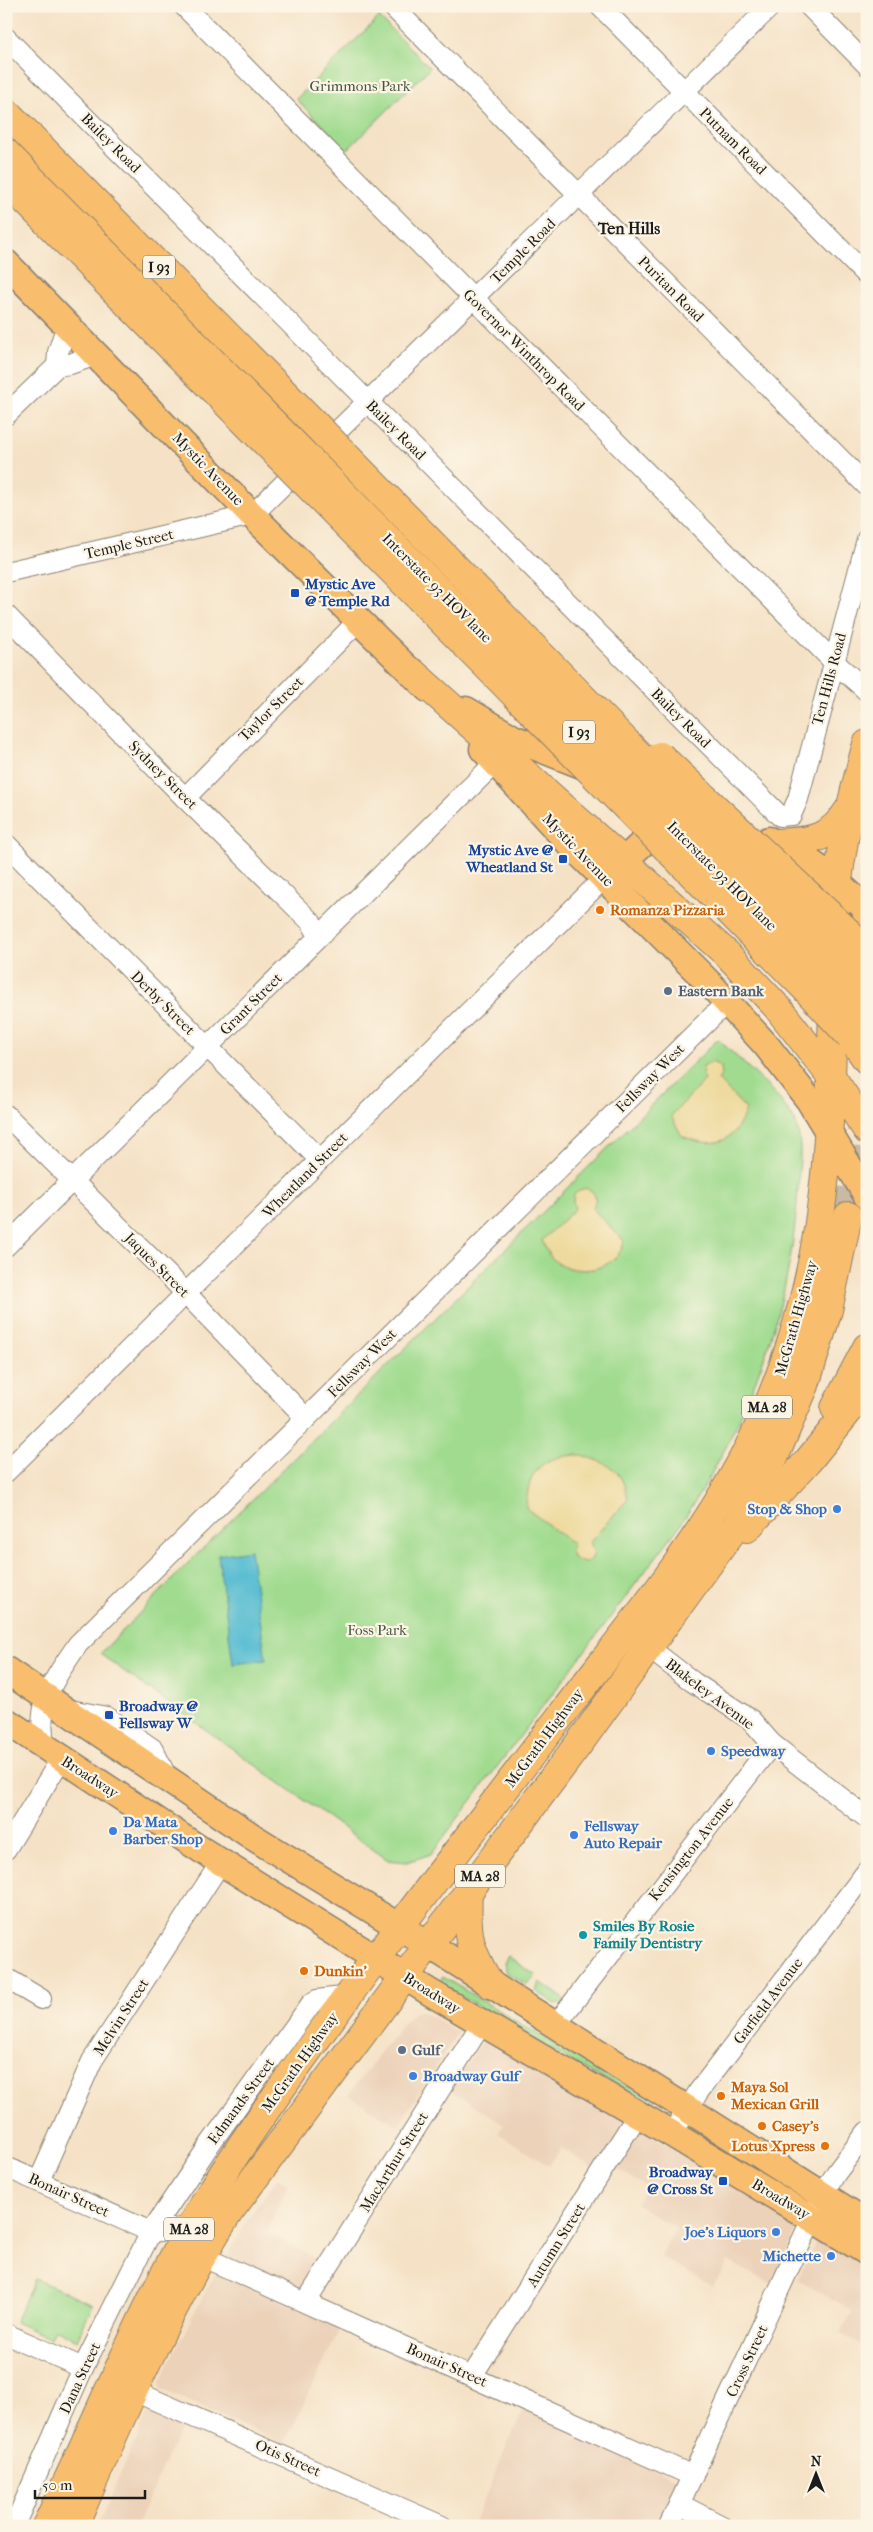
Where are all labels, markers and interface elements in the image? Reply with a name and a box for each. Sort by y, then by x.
park label: Grimmons Park [309,77,411,95]
street label: Putnam Road [696,104,771,179]
street label: Bailey Road [77,109,145,177]
street label: Temple Road [487,214,560,287]
district label: Ten Hills [597,219,660,238]
street label: Puritan Road [634,252,708,326]
road number: I 93 [143,256,175,278]
street label: Governor Winthrop Road [459,285,589,415]
street label: Bailey Road [362,396,430,464]
street label: Mystic Avenue [169,429,248,510]
street label: Temple Street [83,525,176,563]
street label: Interstate 93 HOV lane [378,529,496,647]
place label: Mystic Ave @ Temple Rd [304,575,391,610]
marker: Mystic Ave @ Temple Rd [289,587,301,599]
street label: Ten Hills Road [808,630,850,727]
street label: Taylor Street [235,672,308,745]
street label: Bailey Road [647,684,715,752]
road number: I 93 [563,720,595,744]
street label: Sydney Street [125,737,202,814]
street label: Mystic Avenue [539,810,618,891]
street label: Interstate 93 HOV lane [663,817,781,935]
place label: Mystic Ave @ Wheatland St [465,841,554,876]
marker: Mystic Ave @ Wheatland St [557,853,569,865]
place label: Romanza Pizzaria [610,901,726,919]
marker: Romanza Pizzaria [594,904,606,916]
street label: Derby Street [127,967,199,1039]
street label: Grant Street [216,969,286,1039]
place label: Eastern Bank [678,982,765,1000]
marker: Eastern Bank [662,985,674,997]
street label: Fellsway West [612,1039,689,1116]
street label: Wheatland Street [258,1128,352,1222]
street label: Jaques Street [120,1228,194,1302]
street label: McGrath Highway [771,1257,821,1378]
street label: Fellsway West [324,1324,401,1401]
road number: MA 28 [742,1395,792,1418]
place label: Stop & Shop [748,1500,827,1518]
marker: Stop & Shop [831,1503,843,1515]
park label: Foss Park [347,1621,407,1639]
street label: Blakeley Avenue [662,1655,758,1734]
street label: McGrath Highway [501,1684,588,1791]
place label: Broadway @ Fellsway W [118,1697,199,1732]
marker: Broadway @ Fellsway W [103,1709,115,1721]
place label: Speedway [721,1742,786,1760]
marker: Speedway [705,1745,717,1757]
street label: Broadway [58,1752,123,1803]
street label: Kensington Avenue [645,1793,738,1905]
place label: Da Mata Barber Shop [123,1813,203,1848]
place label: Fellsway Auto Repair [583,1817,663,1852]
marker: Da Mata Barber Shop [107,1825,119,1837]
marker: Fellsway Auto Repair [568,1829,580,1841]
road number: MA 28 [455,1864,505,1888]
place label: Smiles By Rosie Family Dentistry [592,1917,703,1952]
marker: Smiles By Rosie Family Dentistry [577,1929,589,1941]
street label: Garfield Avenue [730,1954,807,2048]
place label: Dunkin' [314,1962,367,1980]
marker: Dunkin' [298,1965,310,1977]
street label: Broadway [400,1968,465,2018]
street label: Melvin Street [89,1975,153,2059]
street label: McGrath Highway [258,2008,343,2115]
place label: Gulf [412,2041,444,2059]
marker: Gulf [396,2044,408,2056]
street label: Edmands Street [204,2054,279,2148]
place label: Broadway Gulf [423,2067,523,2085]
marker: Broadway Gulf [407,2070,419,2082]
place label: Maya Sol Mexican Grill [730,2078,820,2113]
marker: Maya Sol Mexican Grill [715,2090,727,2102]
street label: MacArthur Street [356,2108,432,2215]
place label: Casey's [772,2117,819,2135]
marker: Casey's [756,2120,768,2132]
place label: Lotus Xpress [731,2137,815,2155]
marker: Lotus Xpress [819,2140,831,2152]
place label: Broadway @ Cross St [647,2163,714,2198]
street label: Bonair Street [26,2169,113,2221]
marker: Broadway @ Cross St [717,2175,729,2187]
street label: Broadway [749,2175,814,2224]
street label: Autumn Street [522,2199,589,2291]
road number: MA 28 [164,2218,214,2240]
place label: Joe's Liquors [683,2223,766,2241]
marker: Joe's Liquors [770,2226,782,2238]
place label: Michette [761,2247,822,2265]
marker: Michette [825,2250,837,2262]
street label: Cross Street [722,2321,772,2400]
street label: Dana Street [56,2339,105,2417]
street label: Bonair Street [404,2339,491,2391]
street label: Otis Street [252,2436,324,2481]
north arrow [790,2450,840,2500]
text: N [811,2453,822,2470]
scale bar [35,2467,145,2499]
text: 50 m [42,2476,73,2494]

